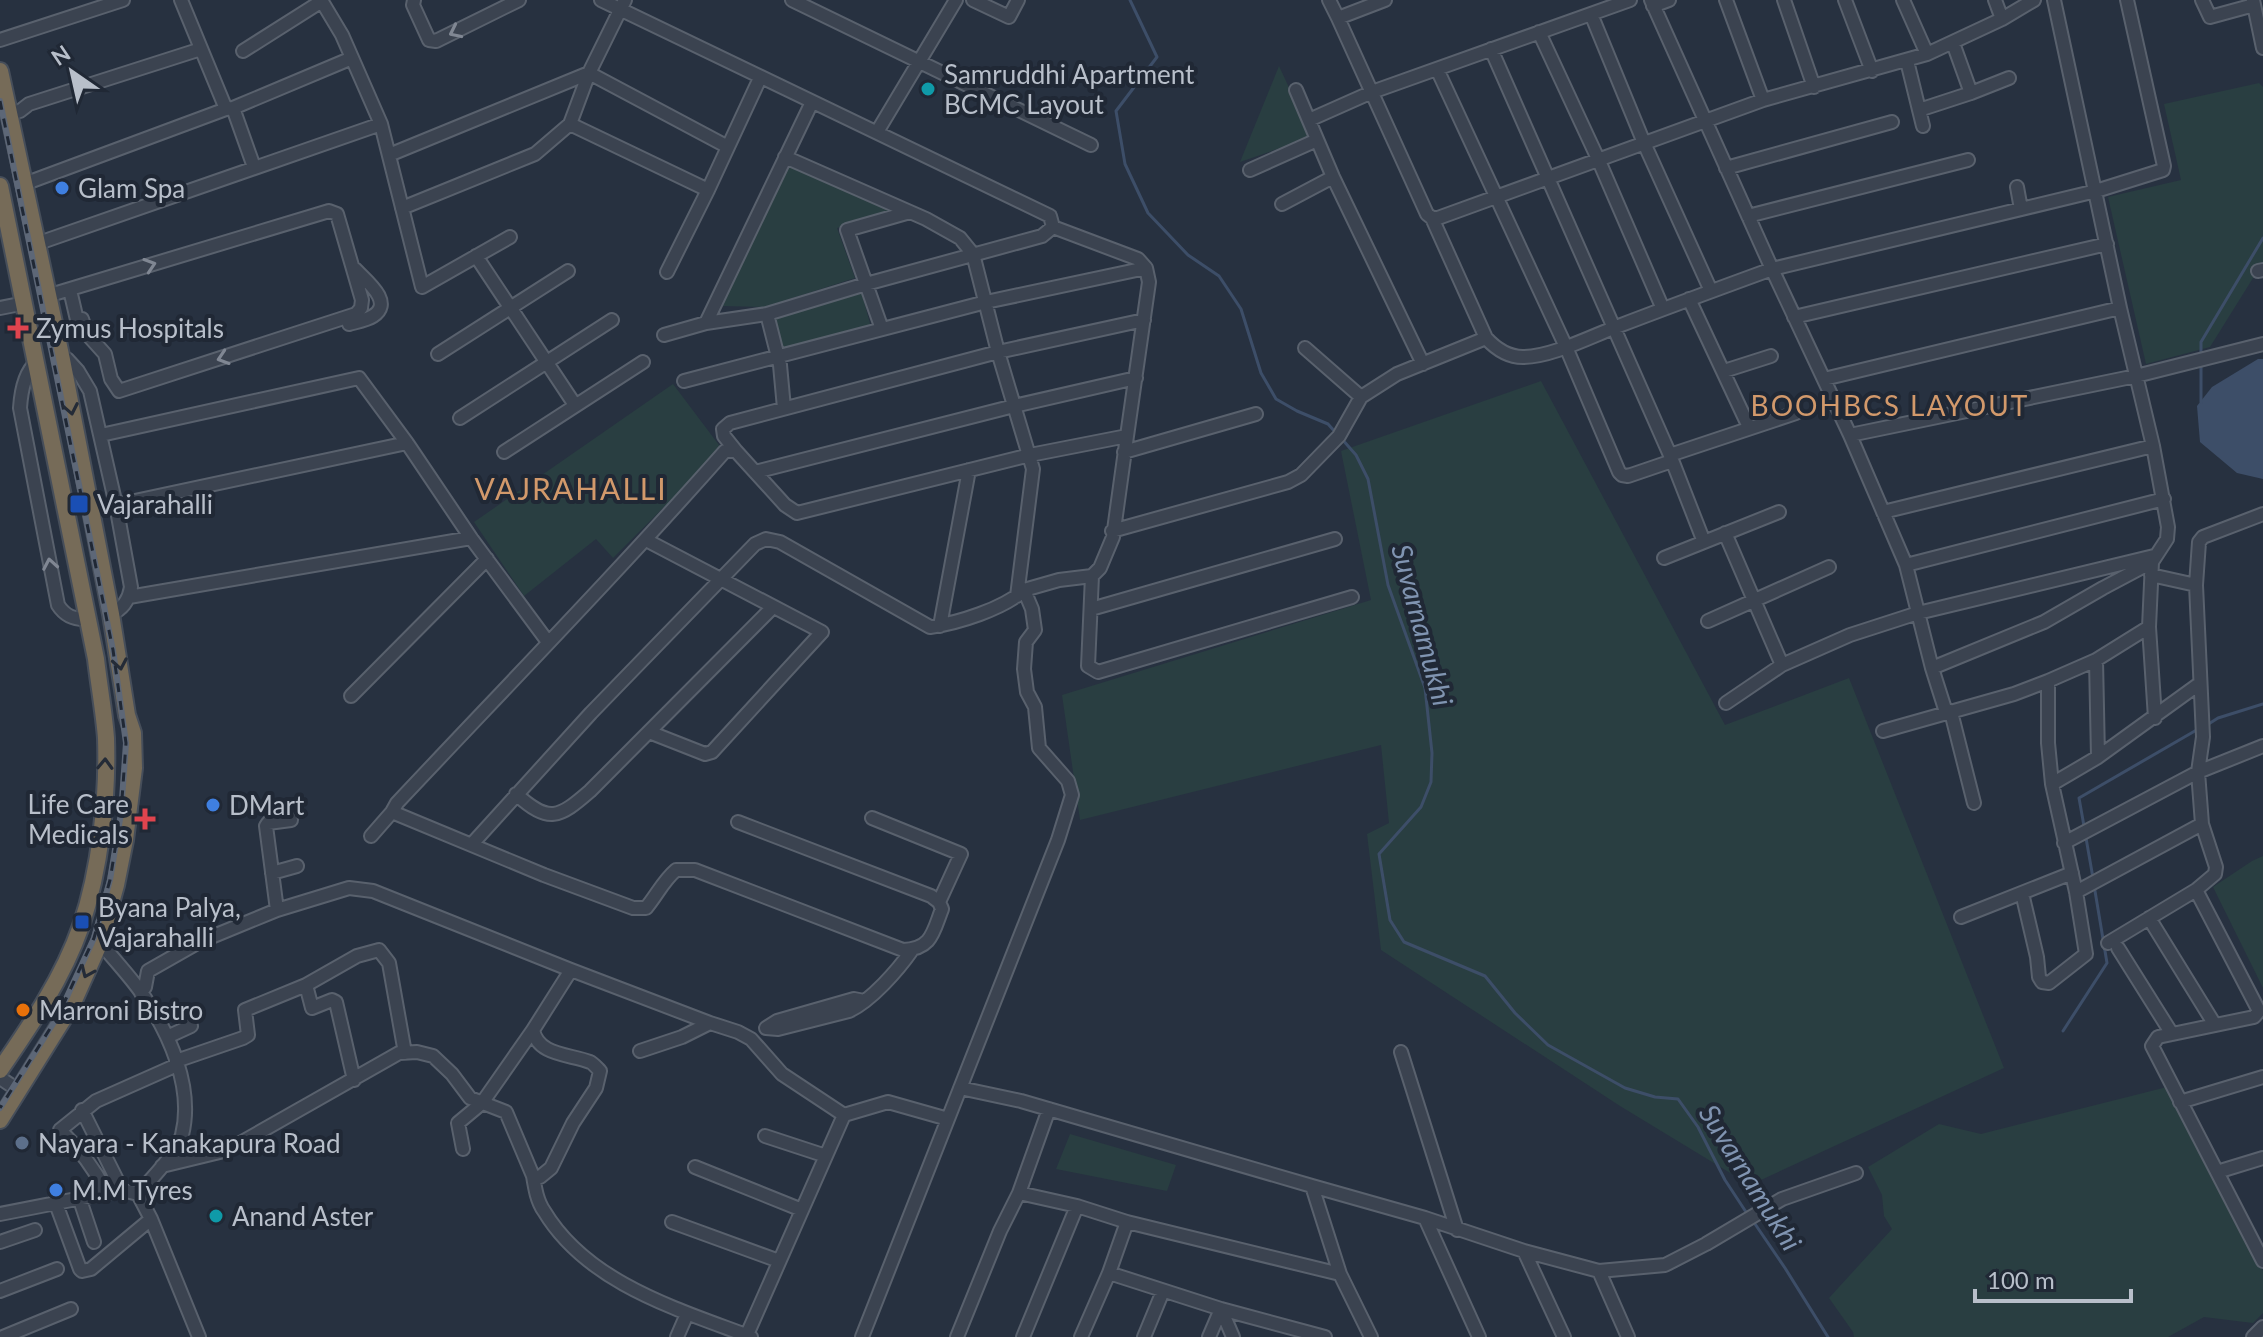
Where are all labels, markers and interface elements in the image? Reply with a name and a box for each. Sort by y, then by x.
one-way arrow [449,22,463,38]
north arrow [32,32,112,112]
text: N [46,39,75,71]
place label: Samruddhi Apartment BCMC Layout [944,58,1195,120]
marker: Samruddhi Apartment BCMC Layout [919,80,937,98]
place label: Glam Spa [78,172,185,204]
marker: Glam Spa [53,179,71,197]
one-way arrow [142,259,156,275]
place label: Zymus Hospitals [36,312,224,344]
marker: Zymus Hospitals [7,317,29,339]
one-way arrow [216,348,230,364]
district label: BOOHBCS LAYOUT [1751,388,2029,422]
one-way arrow [61,402,78,415]
district label: VAJRAHALLI [474,470,668,506]
place label: Vajarahalli [97,488,213,520]
marker: Vajarahalli [68,493,90,515]
water label: Suvarnamukhi [1385,540,1461,710]
one-way arrow [43,557,60,570]
one-way arrow [111,657,128,671]
one-way arrow [96,757,114,770]
place label: Life Care Medicals [27,788,129,850]
place label: DMart [229,789,305,821]
marker: DMart [204,796,222,814]
marker: Life Care Medicals [136,810,154,828]
place label: Byana Palya, Vajarahalli [98,891,241,953]
marker: Byana Palya, Vajarahalli [73,913,91,931]
one-way arrow [81,964,97,978]
place label: Marroni Bistro [39,994,203,1026]
marker: Marroni Bistro [14,1001,32,1019]
water label: Suvarnamukhi [1693,1098,1810,1257]
place label: Nayara - Kanakapura Road [38,1127,340,1159]
marker: Nayara - Kanakapura Road [13,1134,31,1152]
place label: M.M Tyres [72,1174,193,1206]
marker: M.M Tyres [47,1181,65,1199]
place label: Anand Aster [232,1200,374,1232]
marker: Anand Aster [207,1207,225,1225]
scale bar [1975,1253,2131,1303]
text: 100 m [1987,1265,2055,1294]

